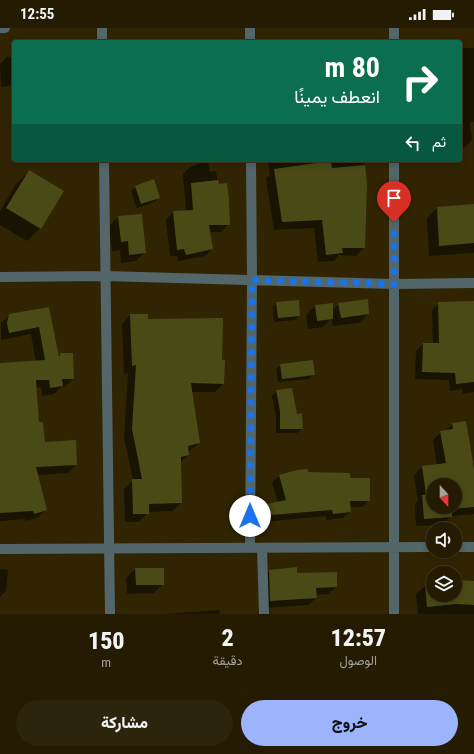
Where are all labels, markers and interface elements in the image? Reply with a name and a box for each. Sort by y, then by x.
text: 12:55 [20,5,54,23]
text: 80 m [324,51,380,84]
icon: right [394,56,446,108]
text: انعطف يمينًا [294,86,380,107]
icon: left [402,132,424,154]
text: ثم [432,133,446,151]
pin [377,181,411,222]
icon: arrive [383,187,405,209]
north arrow [426,478,462,514]
map controls [426,478,462,602]
position arrow [229,495,271,537]
button: sound [426,522,462,558]
button: layers [426,566,462,602]
text: 2 [221,624,234,652]
text: 12:57 [331,624,386,652]
text: 150 [88,627,125,655]
text: دقيقة [212,653,243,668]
text: الوصول [340,653,377,668]
text: m [101,655,111,670]
button: مشاركة [16,700,233,746]
button: خروج [241,700,458,746]

